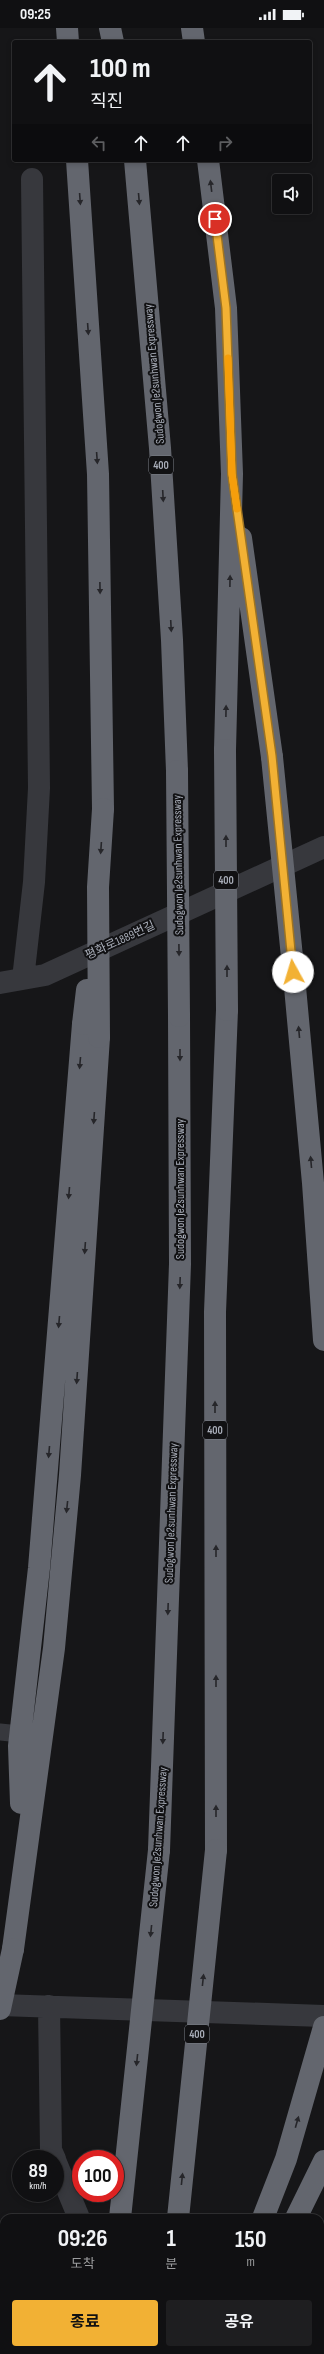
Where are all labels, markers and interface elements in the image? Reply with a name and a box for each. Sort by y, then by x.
text: 09:25 [20,5,51,24]
text: 100 m [90,52,151,85]
icon: ahead [24,56,76,108]
text: 직진 [90,91,123,112]
icon: left [88,132,110,154]
icon: ahead [130,132,152,154]
icon: ahead [172,132,194,154]
icon: right [214,132,236,154]
map controls [272,174,312,214]
button: sound [272,174,312,214]
one-way arrow [208,180,215,192]
one-way arrow [76,193,83,205]
one-way arrow [135,193,142,205]
pin [198,202,232,236]
icon: arrive [204,208,226,230]
street label: Sudogwon Je2sunhwan Expressway [141,303,168,444]
one-way arrow [85,323,92,335]
one-way arrow [93,452,100,464]
road number: 400 [149,456,173,474]
one-way arrow [160,490,167,502]
one-way arrow [227,574,233,587]
one-way arrow [96,582,103,594]
one-way arrow [168,620,174,633]
one-way arrow [223,705,230,717]
street label: Sudogwon Je2sunhwan Expressway [170,794,187,935]
one-way arrow [223,834,229,847]
one-way arrow [97,842,104,854]
road number: 400 [214,871,238,889]
street label: 평화로1889번길 [83,918,157,963]
one-way arrow [176,944,182,957]
position arrow [272,951,314,993]
one-way arrow [224,964,230,977]
one-way arrow [296,1026,302,1038]
one-way arrow [177,1049,183,1062]
one-way arrow [76,1057,83,1069]
one-way arrow [90,1112,97,1124]
street label: Sudogwon Je2sunhwan Expressway [173,1118,188,1259]
one-way arrow [308,1156,314,1168]
one-way arrow [66,1187,73,1199]
one-way arrow [82,1242,89,1254]
one-way arrow [176,1277,183,1289]
one-way arrow [56,1316,63,1328]
one-way arrow [73,1372,80,1384]
one-way arrow [212,1400,218,1413]
road number: 400 [203,1421,227,1439]
street label: Sudogwon Je2sunhwan Expressway [162,1442,181,1583]
one-way arrow [45,1446,52,1458]
one-way arrow [64,1501,70,1513]
one-way arrow [213,1544,219,1557]
one-way arrow [165,1603,171,1616]
one-way arrow [213,1674,219,1687]
one-way arrow [160,1732,167,1744]
street label: Sudogwon Je2sunhwan Expressway [146,1766,171,1908]
one-way arrow [213,1804,219,1817]
one-way arrow [148,1925,154,1937]
one-way arrow [199,1974,206,1986]
road number: 400 [185,2025,209,2043]
one-way arrow [134,2054,140,2066]
one-way arrow [294,2115,300,2127]
speed limit sign: 100 [72,2150,124,2202]
text: 89 [29,2159,47,2183]
one-way arrow [179,2173,185,2185]
text: km/h [29,2180,47,2192]
text: 09:26 [58,2224,108,2253]
text: 1 [167,2224,176,2253]
text: 150 [235,2225,266,2254]
text: m [246,2254,255,2270]
text: 도착 [71,2256,95,2272]
text: 분 [165,2256,177,2272]
button: 종료 [12,2300,158,2346]
button: 공유 [166,2300,312,2346]

